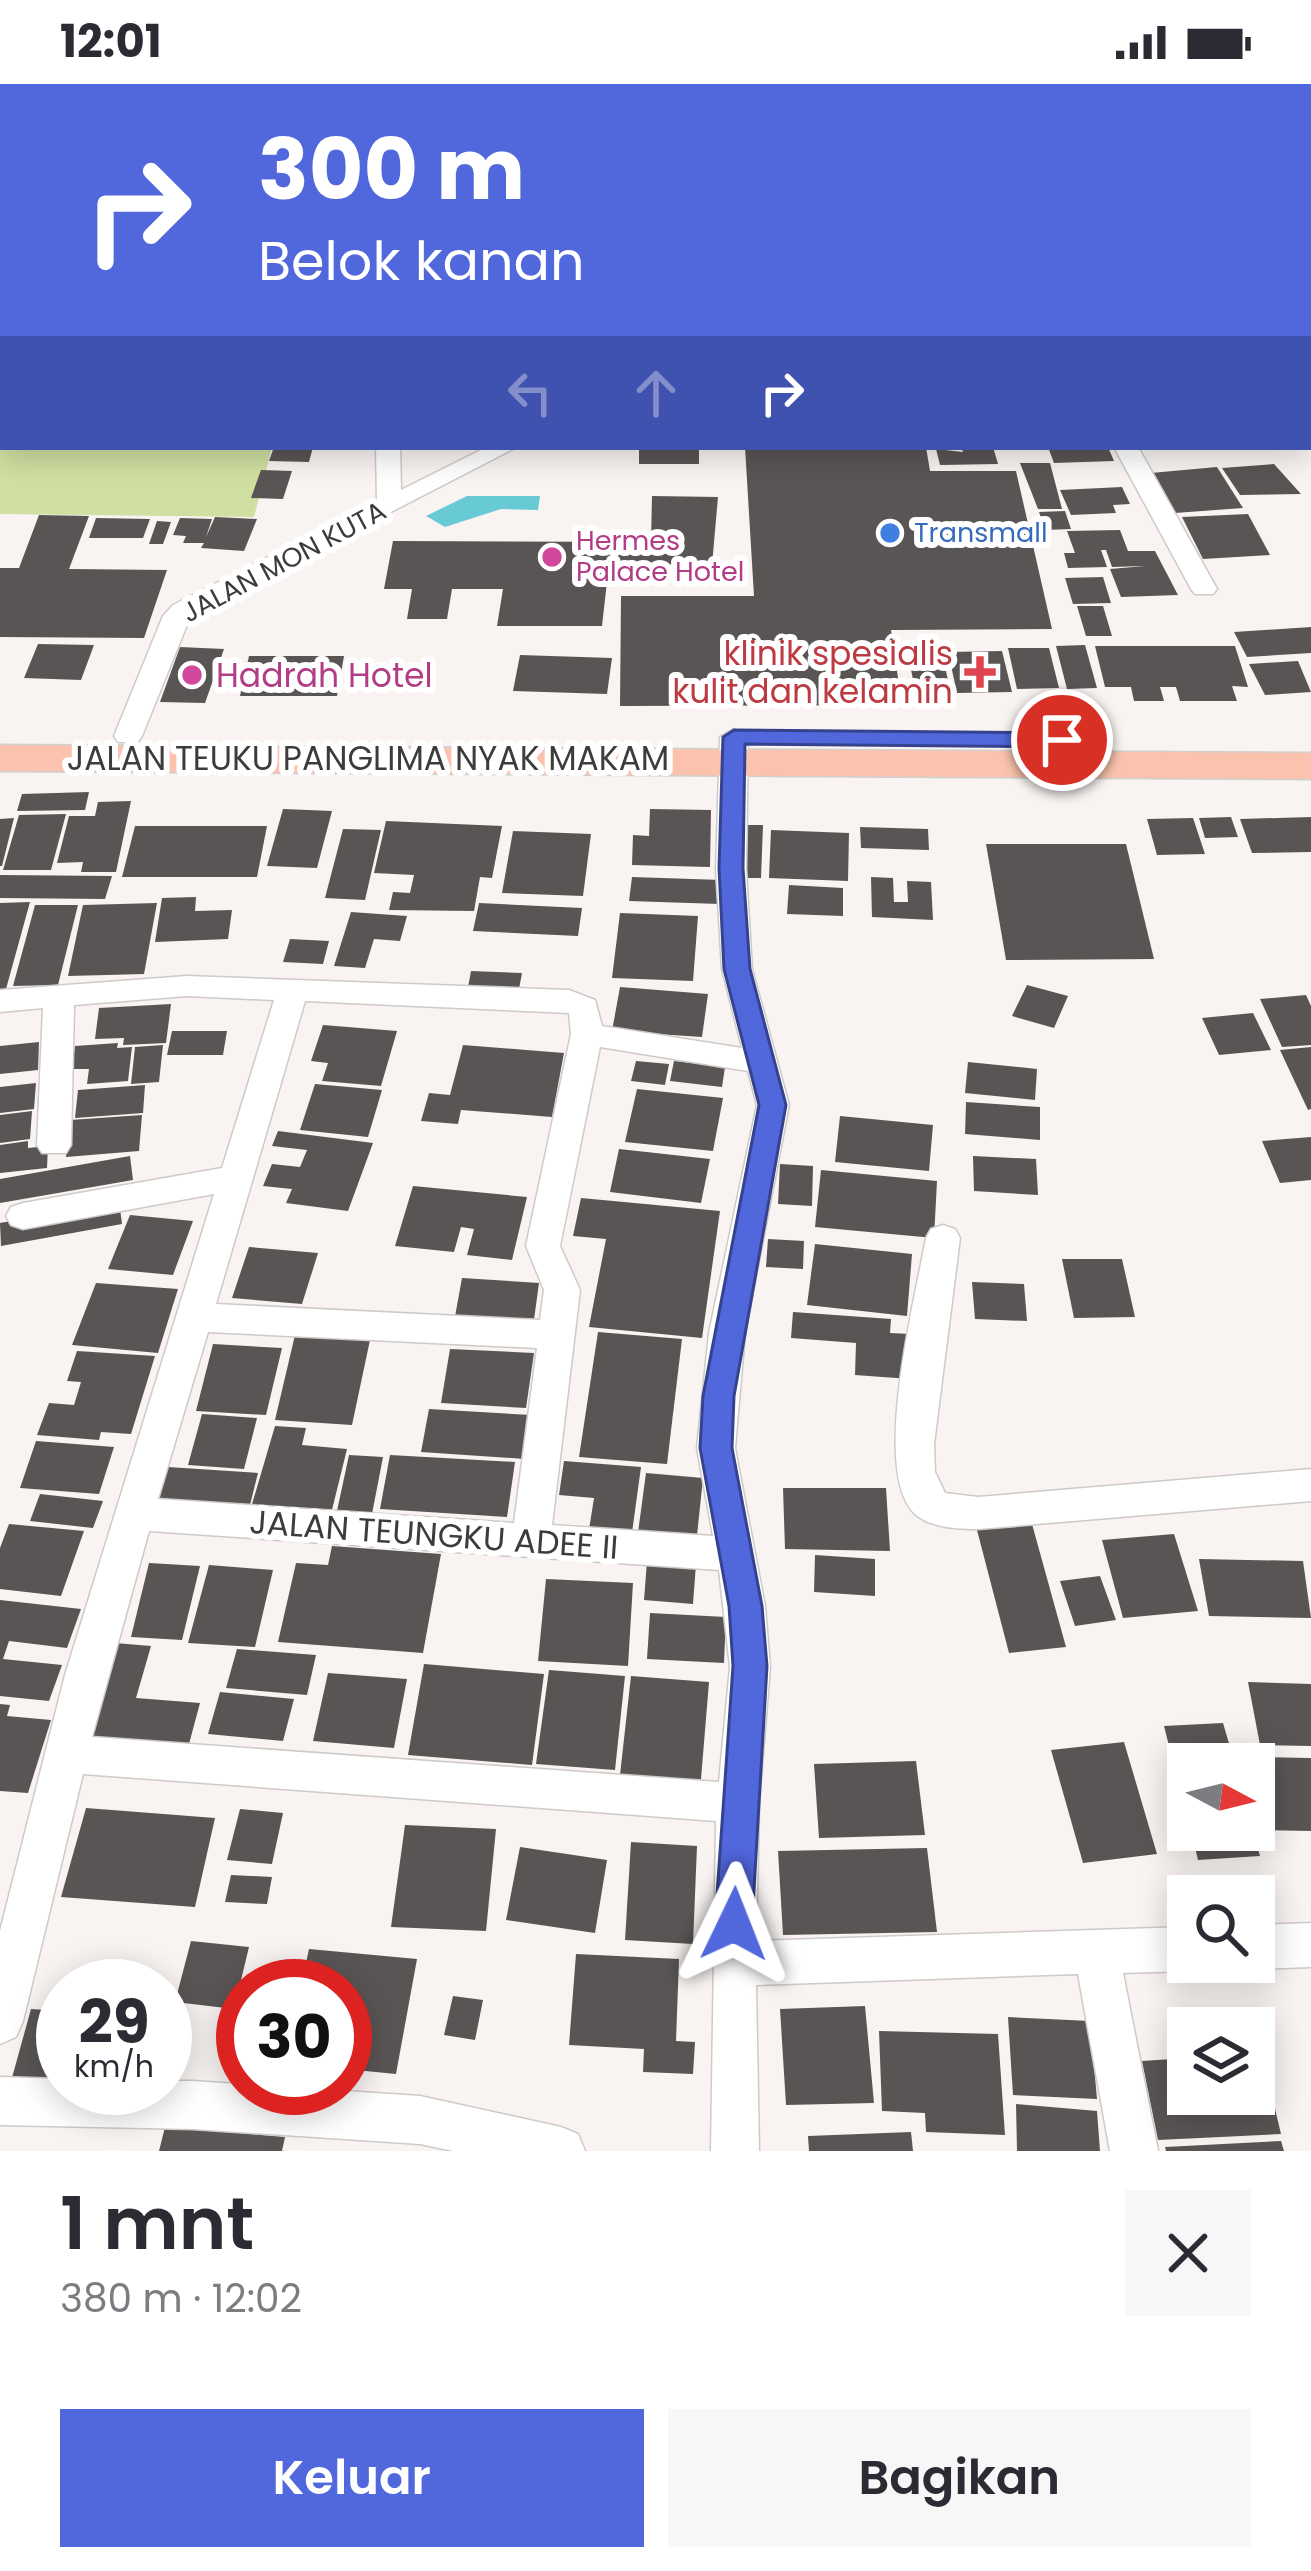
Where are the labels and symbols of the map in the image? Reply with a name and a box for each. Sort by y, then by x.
street label: JALAN MON KUTA [175,492,392,631]
place label: Transmall [914,514,1048,551]
marker: Transmall [877,520,903,546]
place label: Hermes Palace Hotel [576,522,744,590]
marker: Hermes Palace Hotel [539,544,565,570]
place label: klinik spesialis kulit dan kelamin [672,630,953,715]
place label: Hadrah Hotel [216,652,433,699]
marker: klinik spesialis kulit dan kelamin [964,656,996,688]
marker: Hadrah Hotel [179,662,205,688]
pin [1011,689,1113,791]
street label: JALAN TEUKU PANGLIMA NYAK MAKAM [67,735,669,782]
street label: JALAN TEUNGKU ADEE II [248,1498,620,1571]
north arrow [1167,1743,1275,1851]
position arrow [671,1861,797,1987]
speed limit sign: 30 [216,1959,372,2115]

